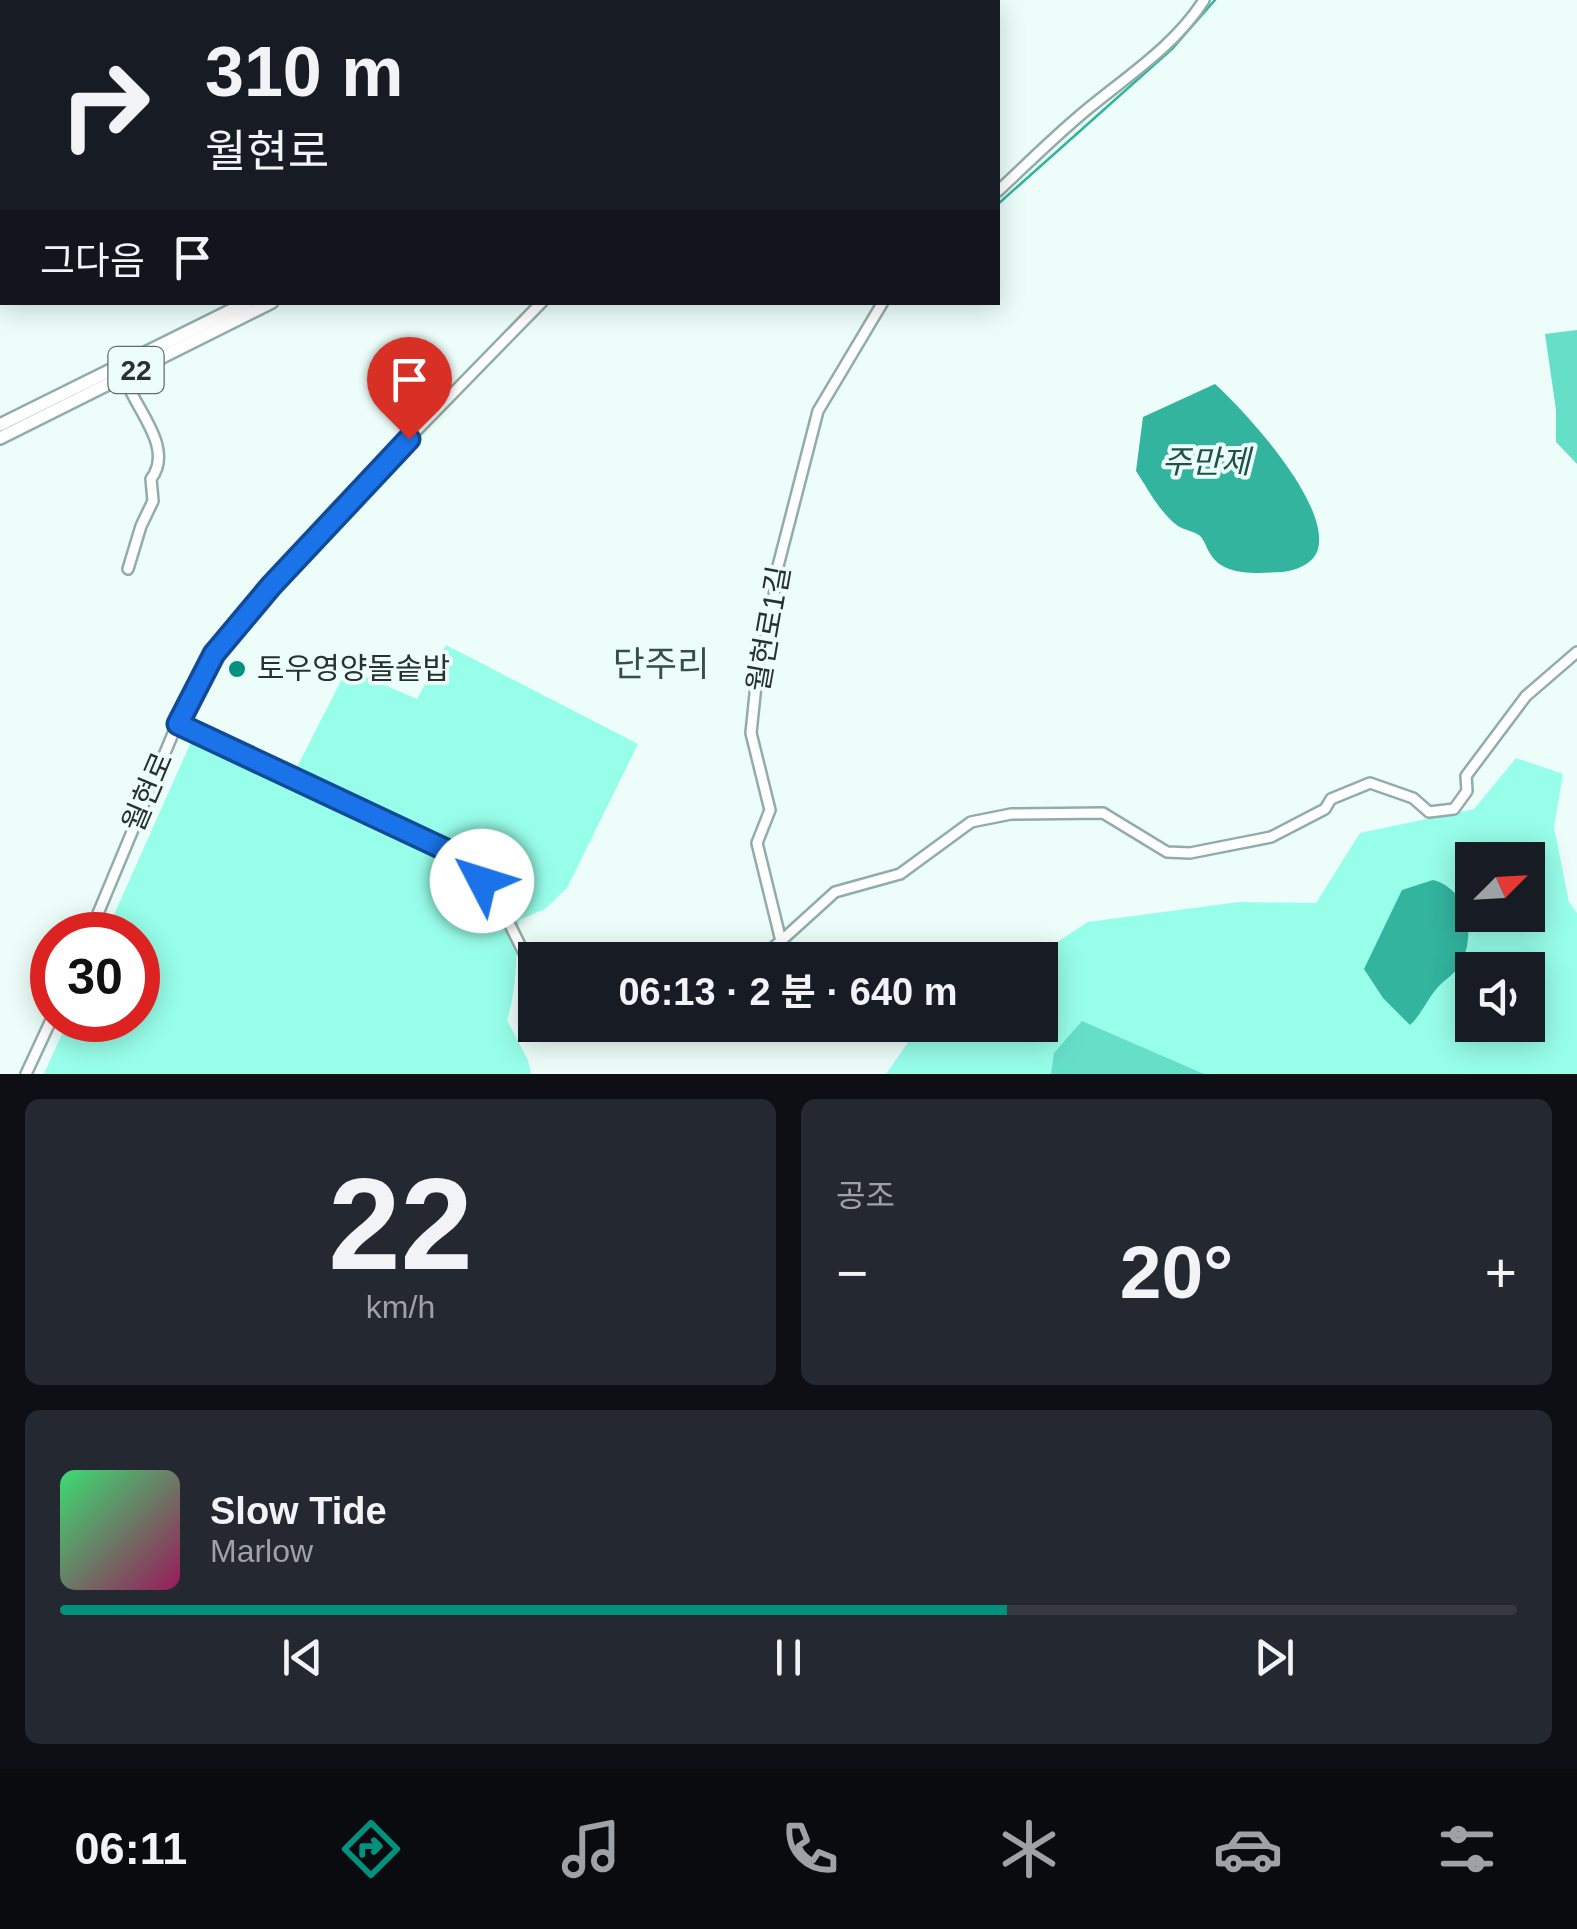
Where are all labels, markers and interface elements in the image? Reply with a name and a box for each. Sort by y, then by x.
text: 310 m [205,33,403,111]
icon: right [40,40,170,170]
text: 월현로 [205,126,329,177]
icon: arrive [165,230,220,285]
text: 그다음 [40,240,145,282]
pin [367,337,452,440]
road number: 22 [108,347,164,393]
icon: arrive [382,352,437,407]
water label: 주만제 [1162,444,1254,480]
street label: 월현로1길 [741,563,796,694]
district label: 단주리 [613,644,709,683]
place label: 토우영양돌솥밥 [257,652,450,685]
marker: 토우영양돌솥밥 [226,658,248,680]
street label: 월현로 [116,747,179,836]
position arrow [430,829,534,933]
north arrow [1455,842,1545,932]
map controls [1455,842,1545,1042]
speed limit sign: 30 [30,912,160,1042]
button: sound [1455,952,1545,1042]
text: 06:13 · 2 분 · 640 m [618,971,958,1013]
text: 22 [328,1151,473,1297]
text: 공조 [836,1178,895,1214]
text: 20° [1120,1230,1233,1314]
text: − [836,1242,868,1304]
text: + [1485,1242,1517,1304]
text: km/h [366,1289,435,1325]
text: Slow Tide [210,1490,387,1532]
text: Marlow [210,1533,313,1569]
icon: previous [275,1630,330,1685]
icon: pause [761,1630,816,1685]
icon: next [1247,1630,1302,1685]
icon: directions [336,1814,406,1884]
icon: music [556,1814,626,1884]
icon: phone [775,1814,845,1884]
icon: climate [994,1814,1064,1884]
icon: car [1213,1814,1283,1884]
icon: filters [1432,1814,1502,1884]
text: 06:11 [75,1823,187,1874]

